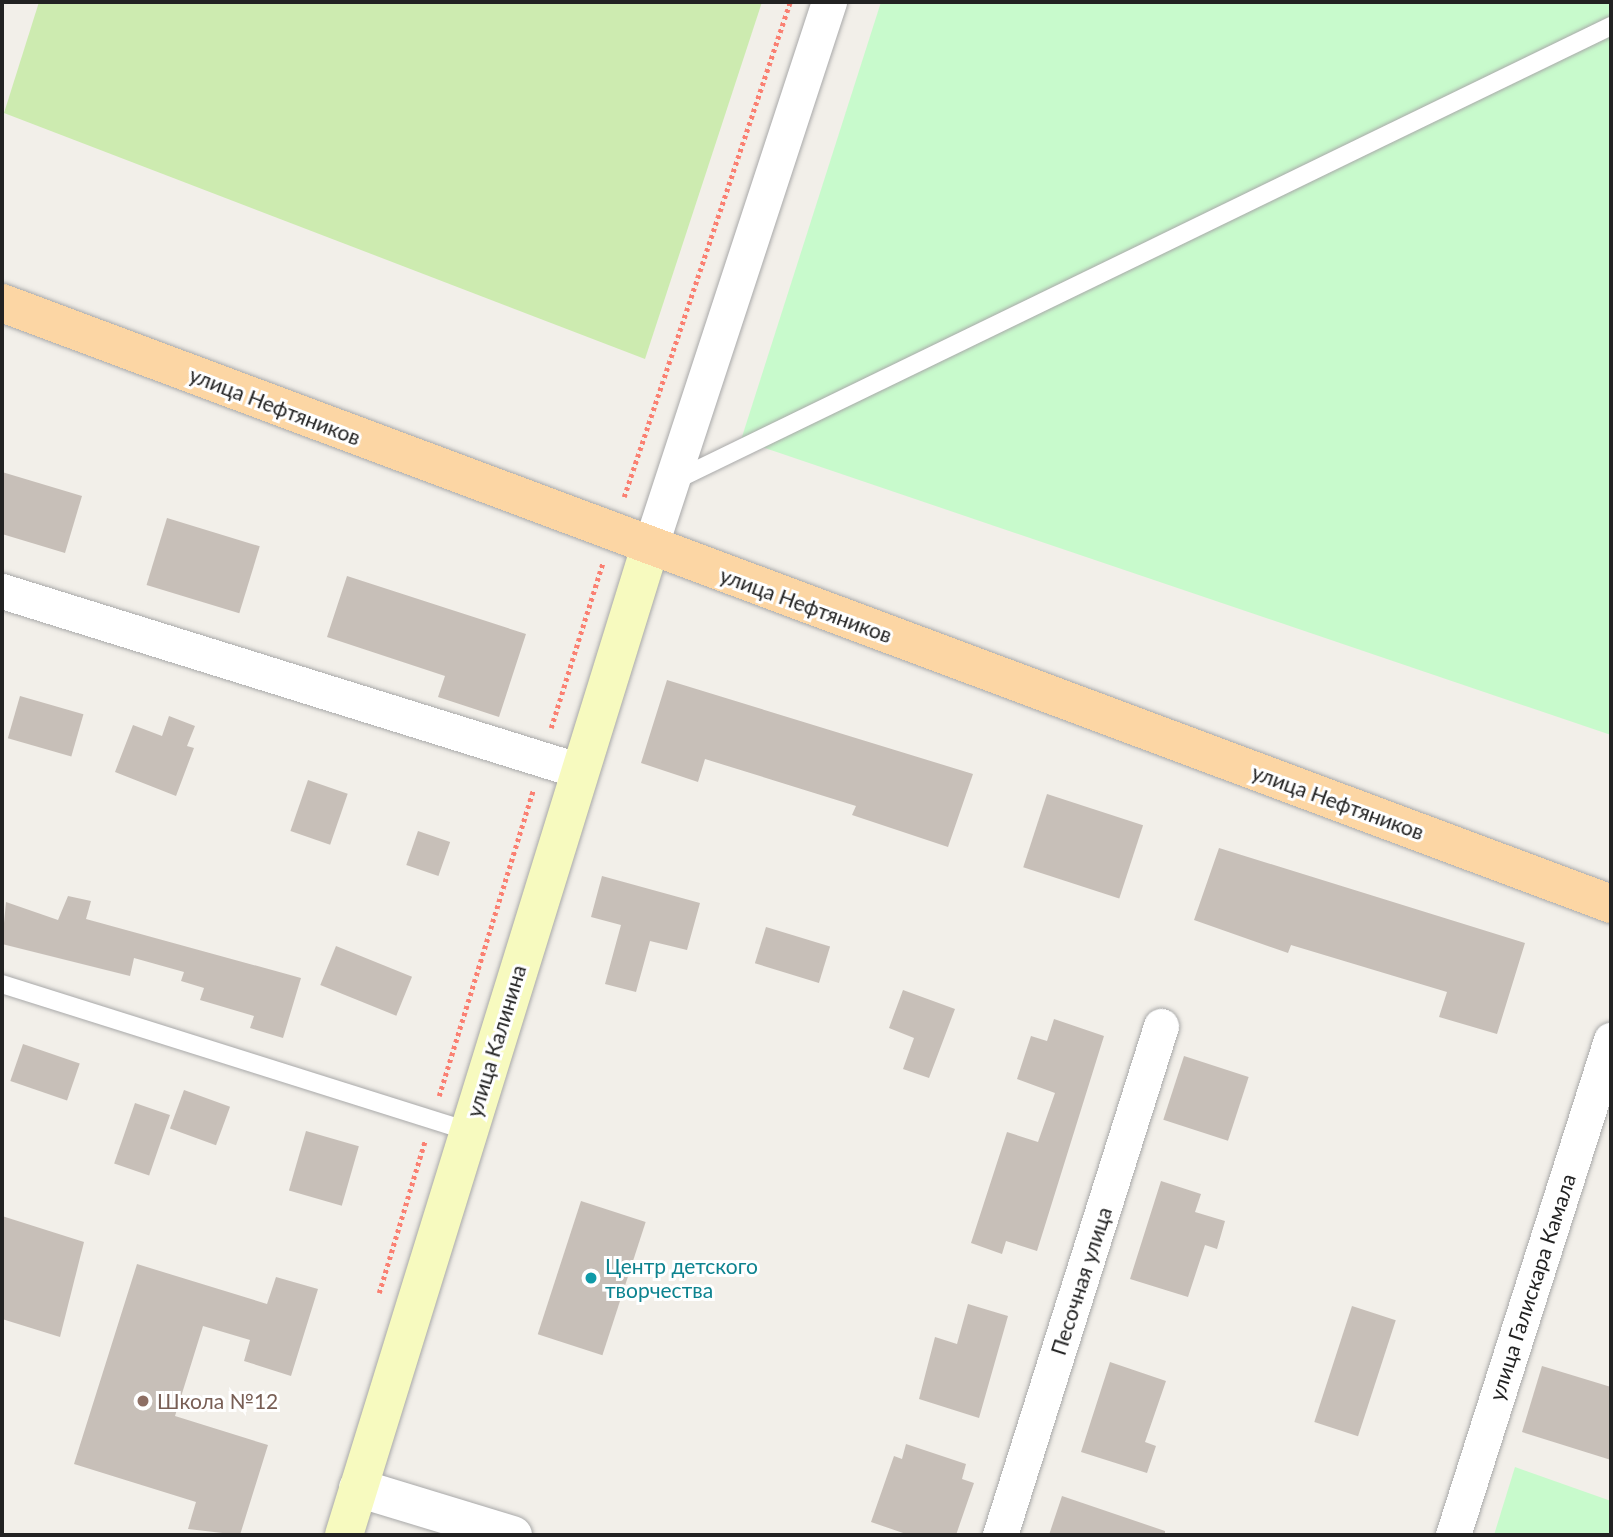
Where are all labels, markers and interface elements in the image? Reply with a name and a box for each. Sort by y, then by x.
street label: улица Нефтяников [186,362,364,450]
street label: улица Нефтяников [717,562,895,648]
street label: улица Нефтяников [1249,759,1427,845]
street label: улица Калинина [461,962,531,1120]
street label: улица Галискара Камала [1483,1170,1581,1404]
street label: Песочная улица [1045,1204,1117,1358]
place label: Центр детского творчества [605,1253,758,1303]
marker: Центр детского творчества [583,1270,599,1286]
place label: Школа №12 [157,1388,278,1414]
marker: Школа №12 [135,1393,151,1409]

